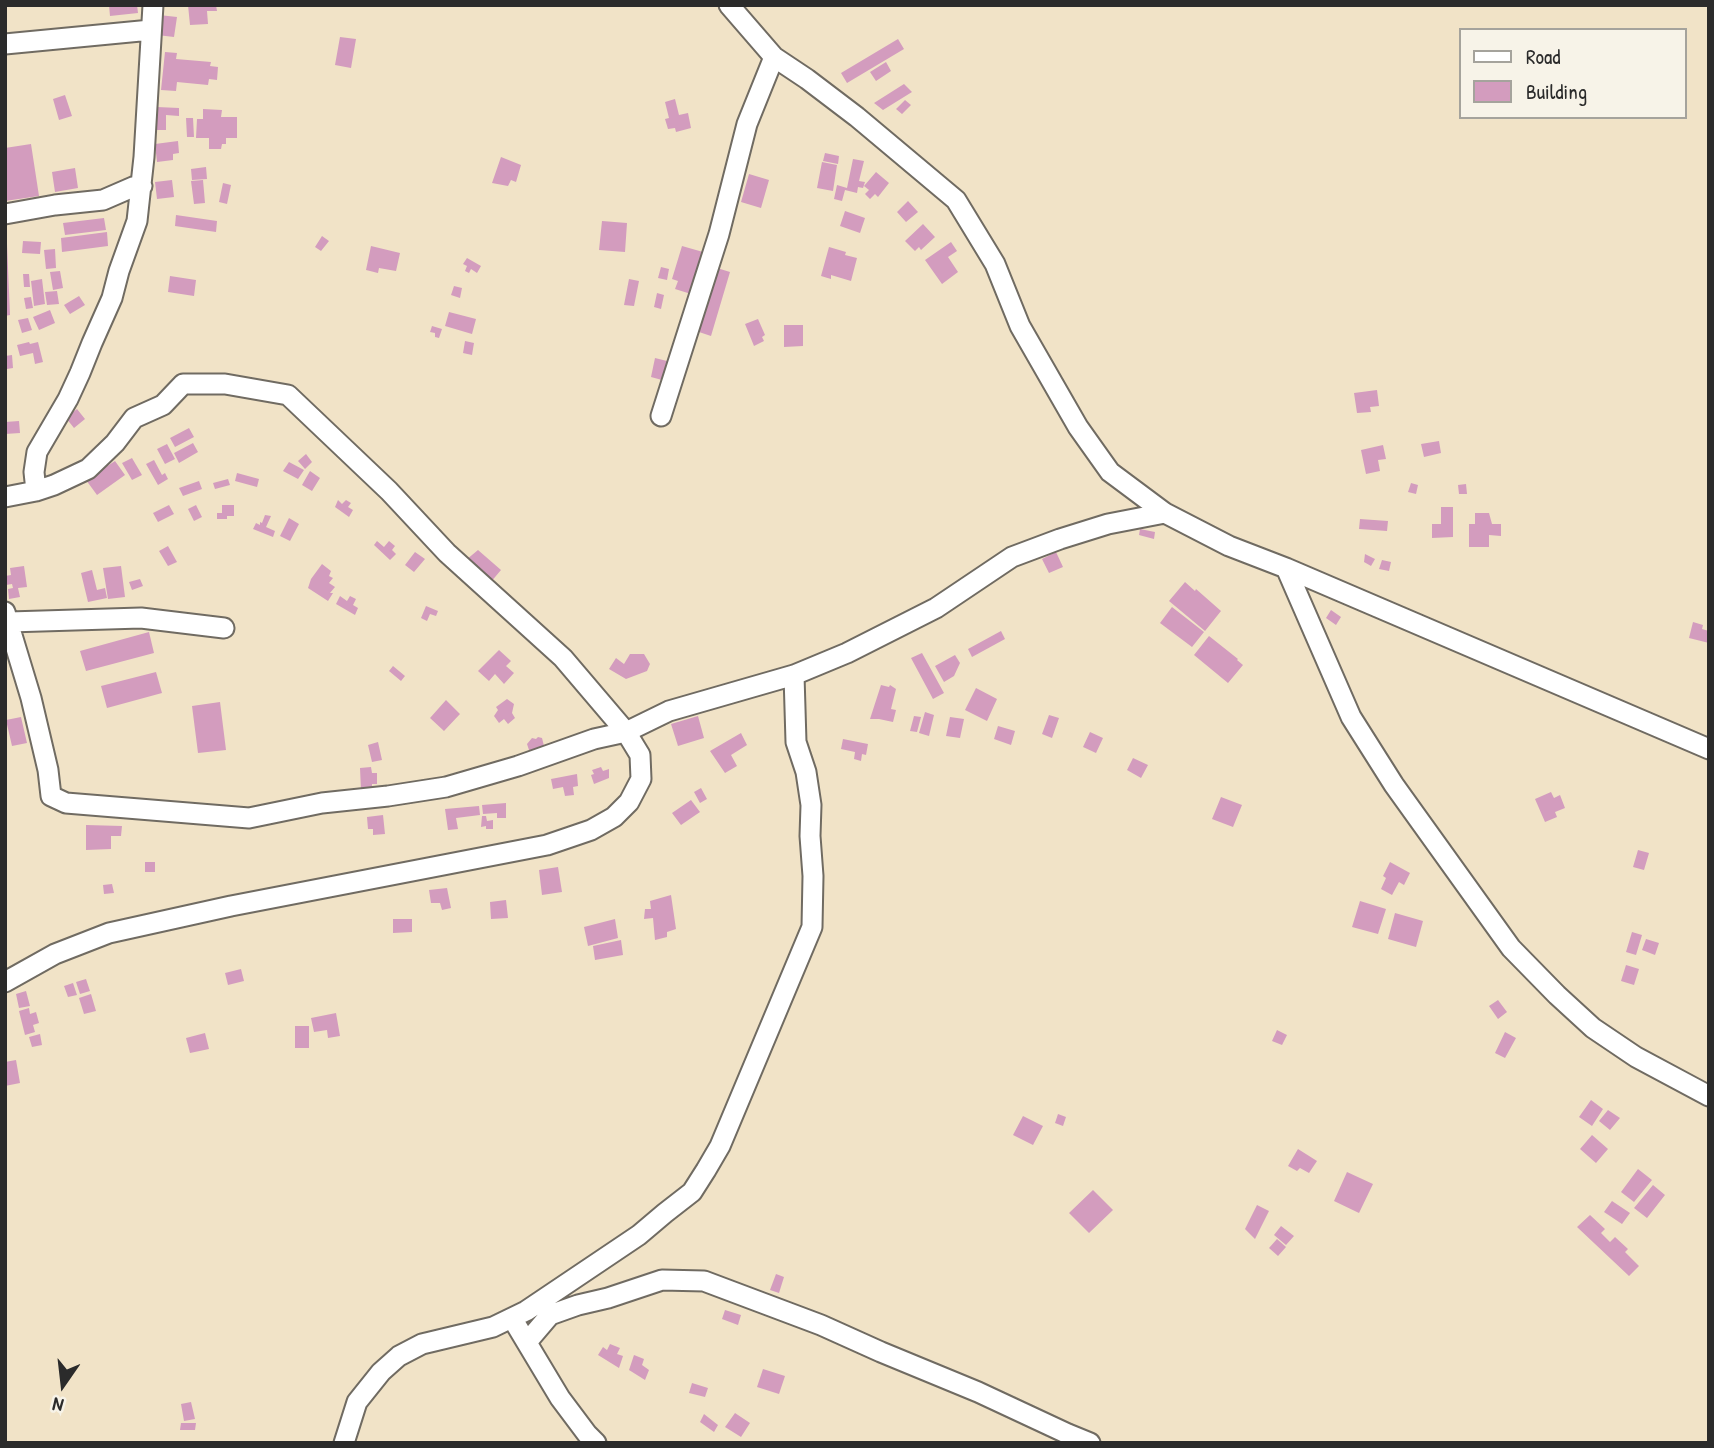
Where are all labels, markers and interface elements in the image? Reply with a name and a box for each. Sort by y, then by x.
legend [1458,28,1686,119]
text: Road [1526,42,1560,71]
text: Building [1526,77,1587,106]
north arrow [28,1350,98,1420]
text: N [50,1392,66,1419]

